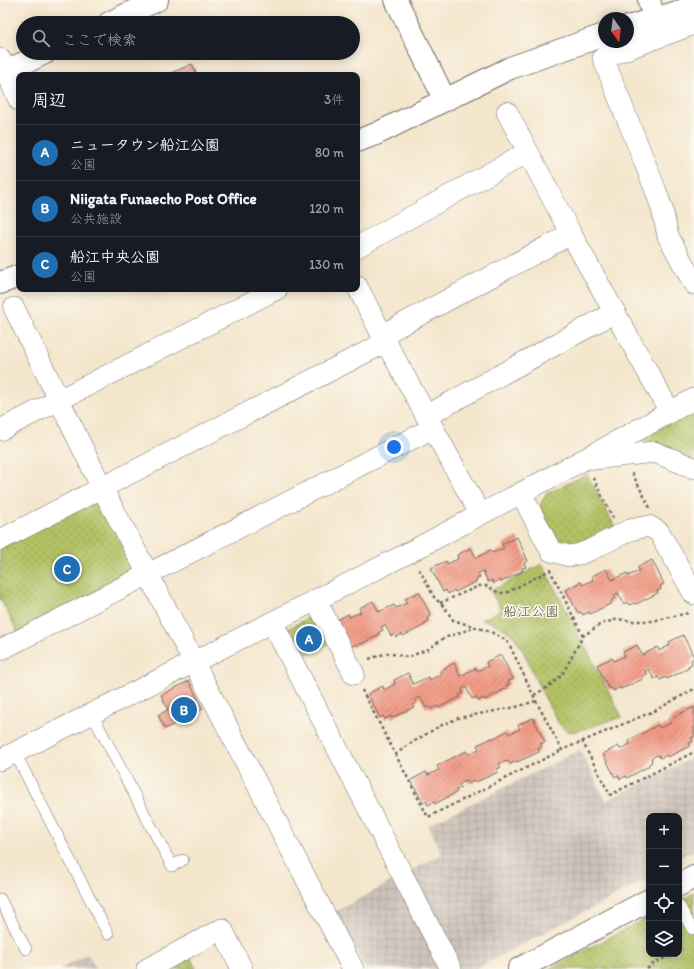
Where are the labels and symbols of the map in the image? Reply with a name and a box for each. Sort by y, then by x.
north arrow [598,12,634,48]
your location [384,437,404,457]
pin: C [54,554,80,584]
park label: 船江公園 [503,603,559,620]
pin: A [296,624,322,654]
pin: B [171,695,197,725]

